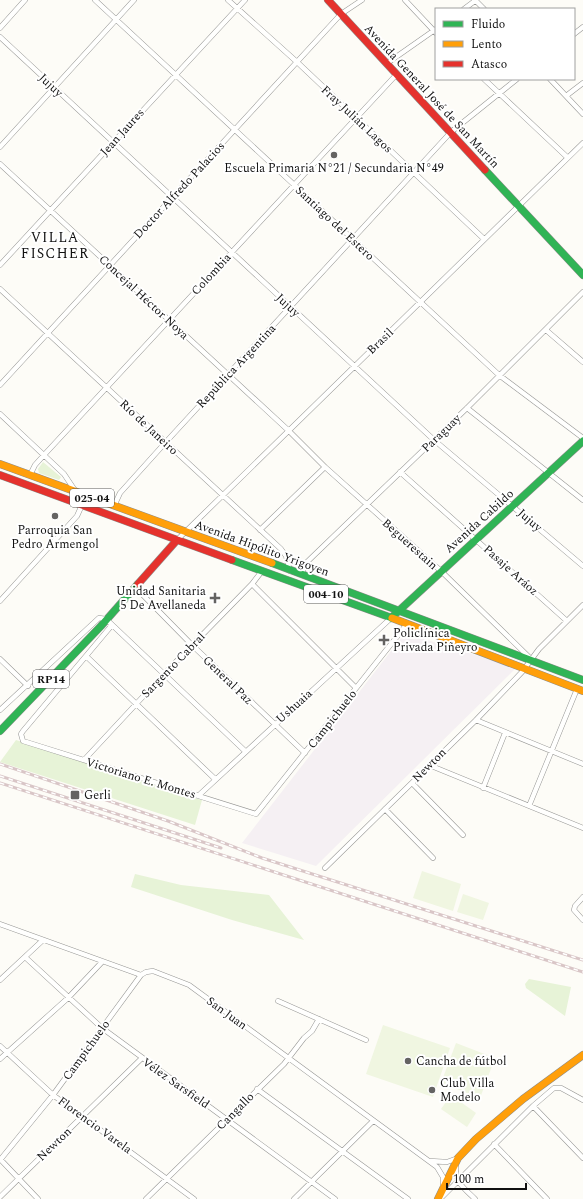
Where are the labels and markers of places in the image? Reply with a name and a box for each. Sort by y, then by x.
marker: Escuela Primaria N°21 / Secundaria N°49 [329,150,339,160]
place label: Escuela Primaria N°21 / Secundaria N°49 [224,159,444,178]
marker: Parroquia San Pedro Armengol [50,511,60,521]
place label: Parroquia San Pedro Armengol [11,521,99,554]
place label: Unidad Sanitaria 5 De Avellaneda [116,582,206,615]
marker: Unidad Sanitaria 5 De Avellaneda [209,592,221,604]
place label: Policlínica Privada Piñeyro [393,624,477,657]
marker: Policlínica Privada Piñeyro [378,634,390,646]
place label: Gerli [84,786,111,805]
marker: Gerli [69,789,81,801]
place label: Cancha de fútbol [416,1052,507,1071]
marker: Cancha de fútbol [403,1056,413,1066]
place label: Club Villa Modelo [440,1074,494,1107]
marker: Club Villa Modelo [427,1085,437,1095]

